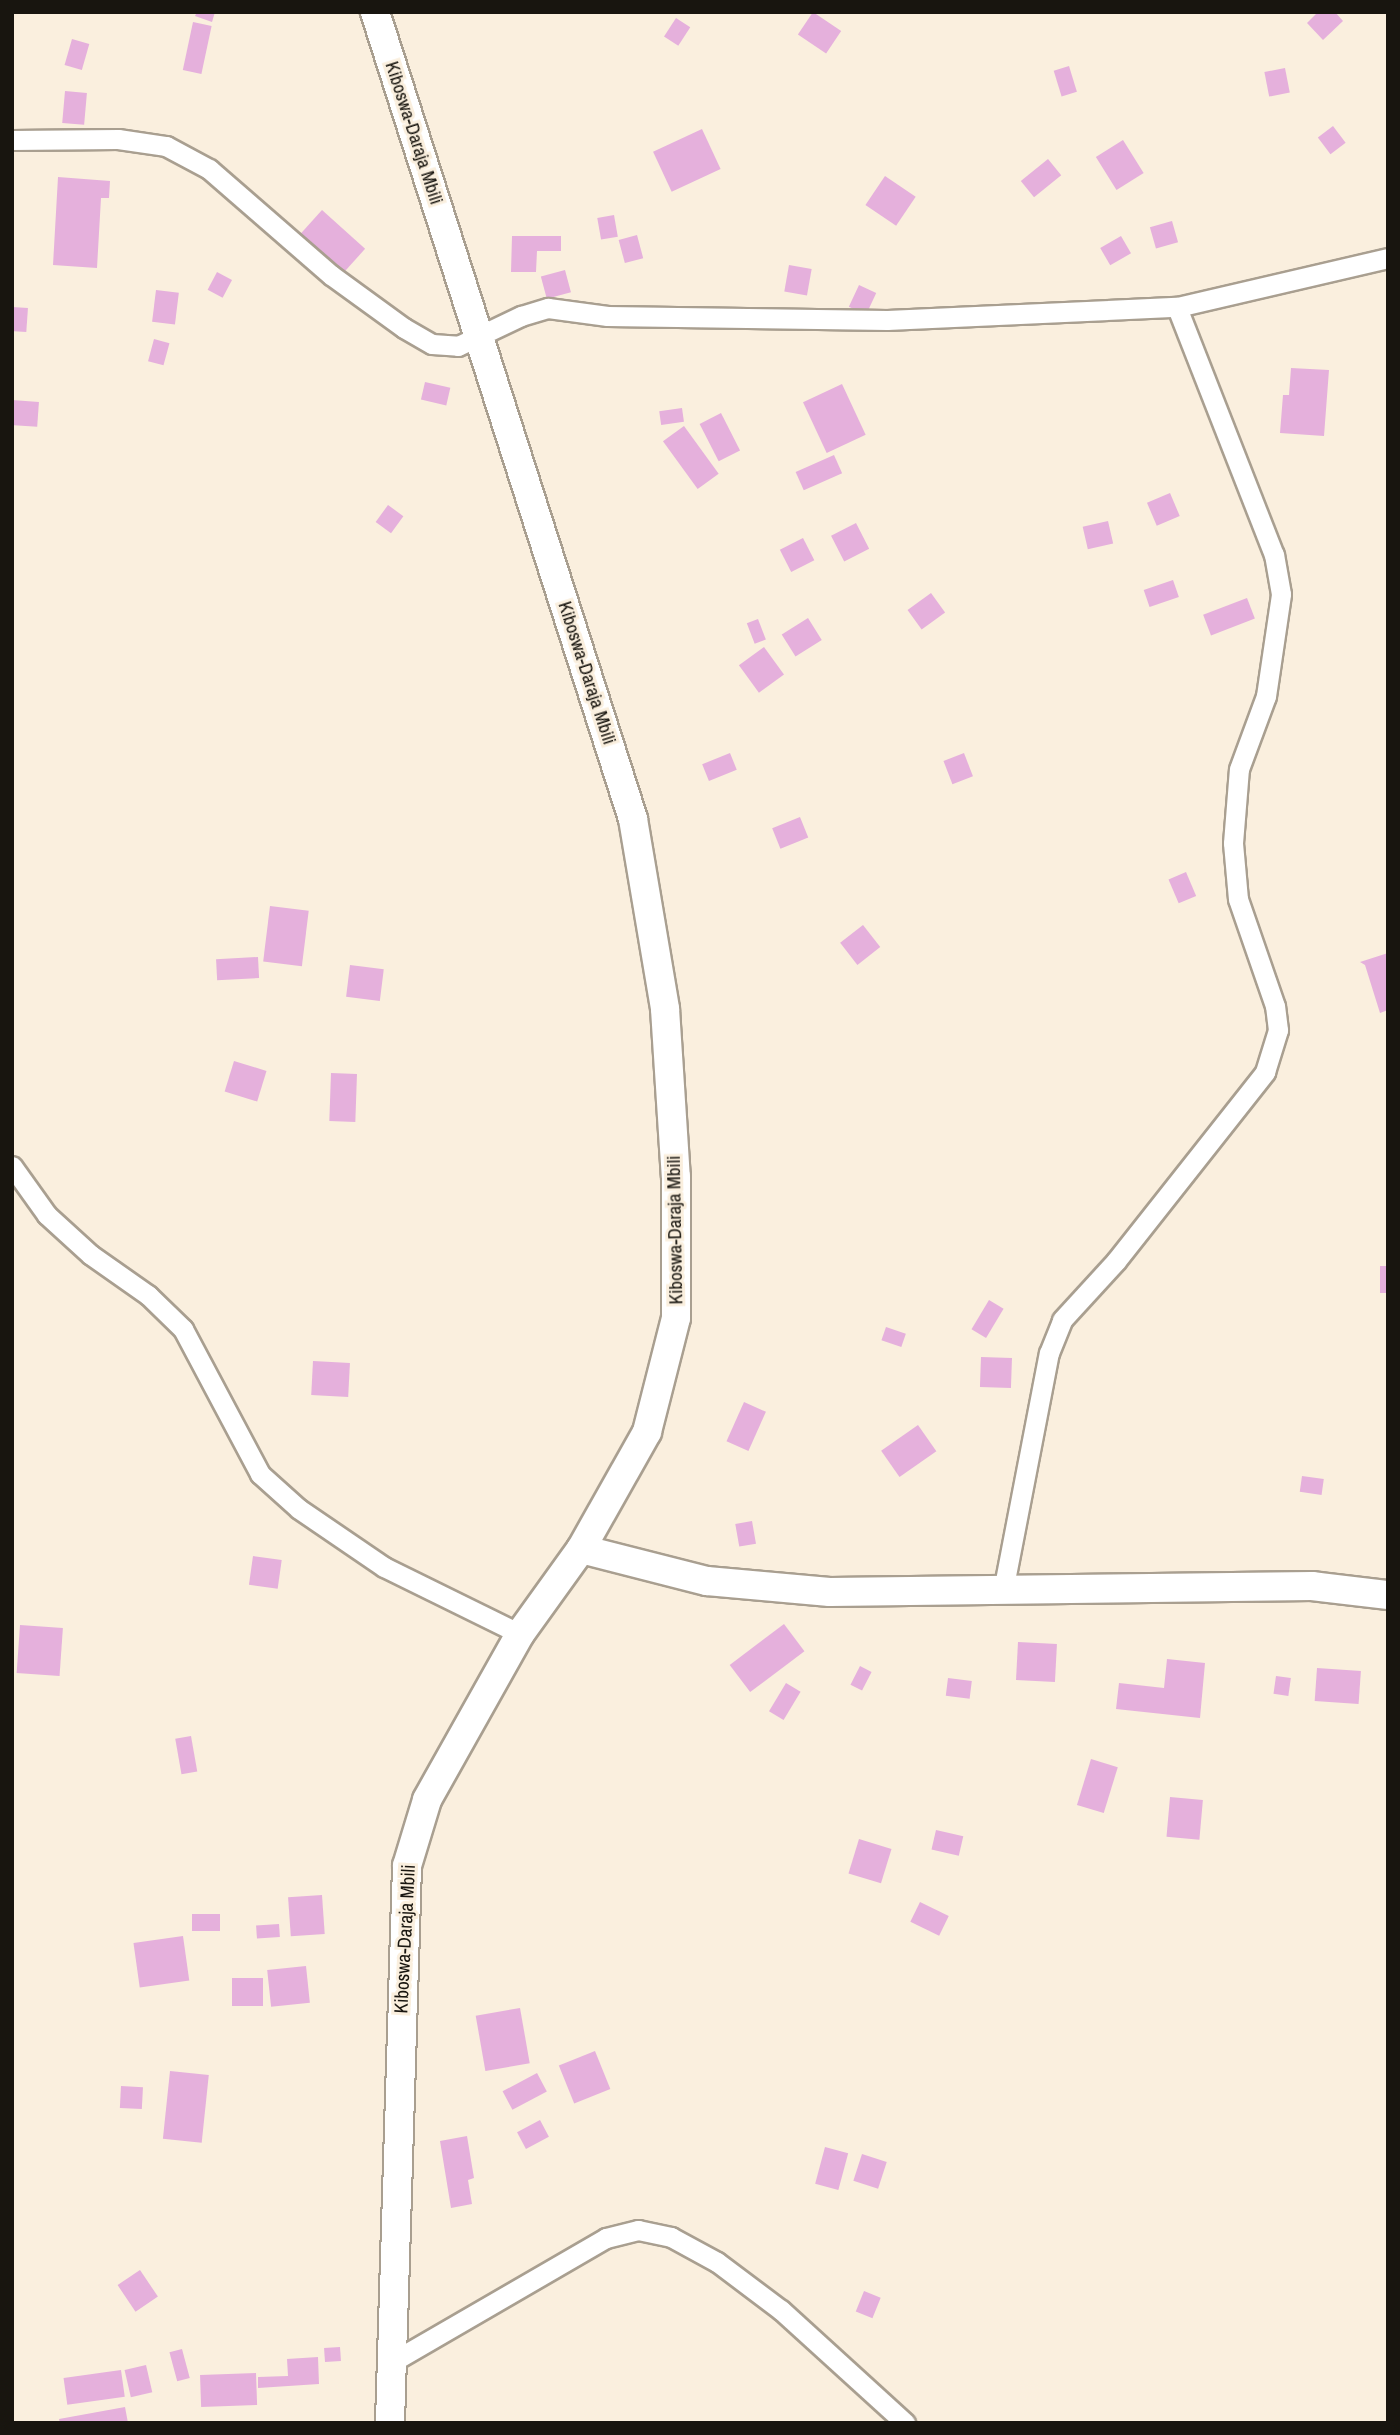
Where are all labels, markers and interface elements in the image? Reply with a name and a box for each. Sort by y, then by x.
street label: Kiboswa-Daraja Mbili [380,59,448,207]
street label: Kiboswa-Daraja Mbili [553,599,621,747]
street label: Kiboswa-Daraja Mbili [662,1155,688,1305]
street label: Kiboswa-Daraja Mbili [390,1864,420,2014]

